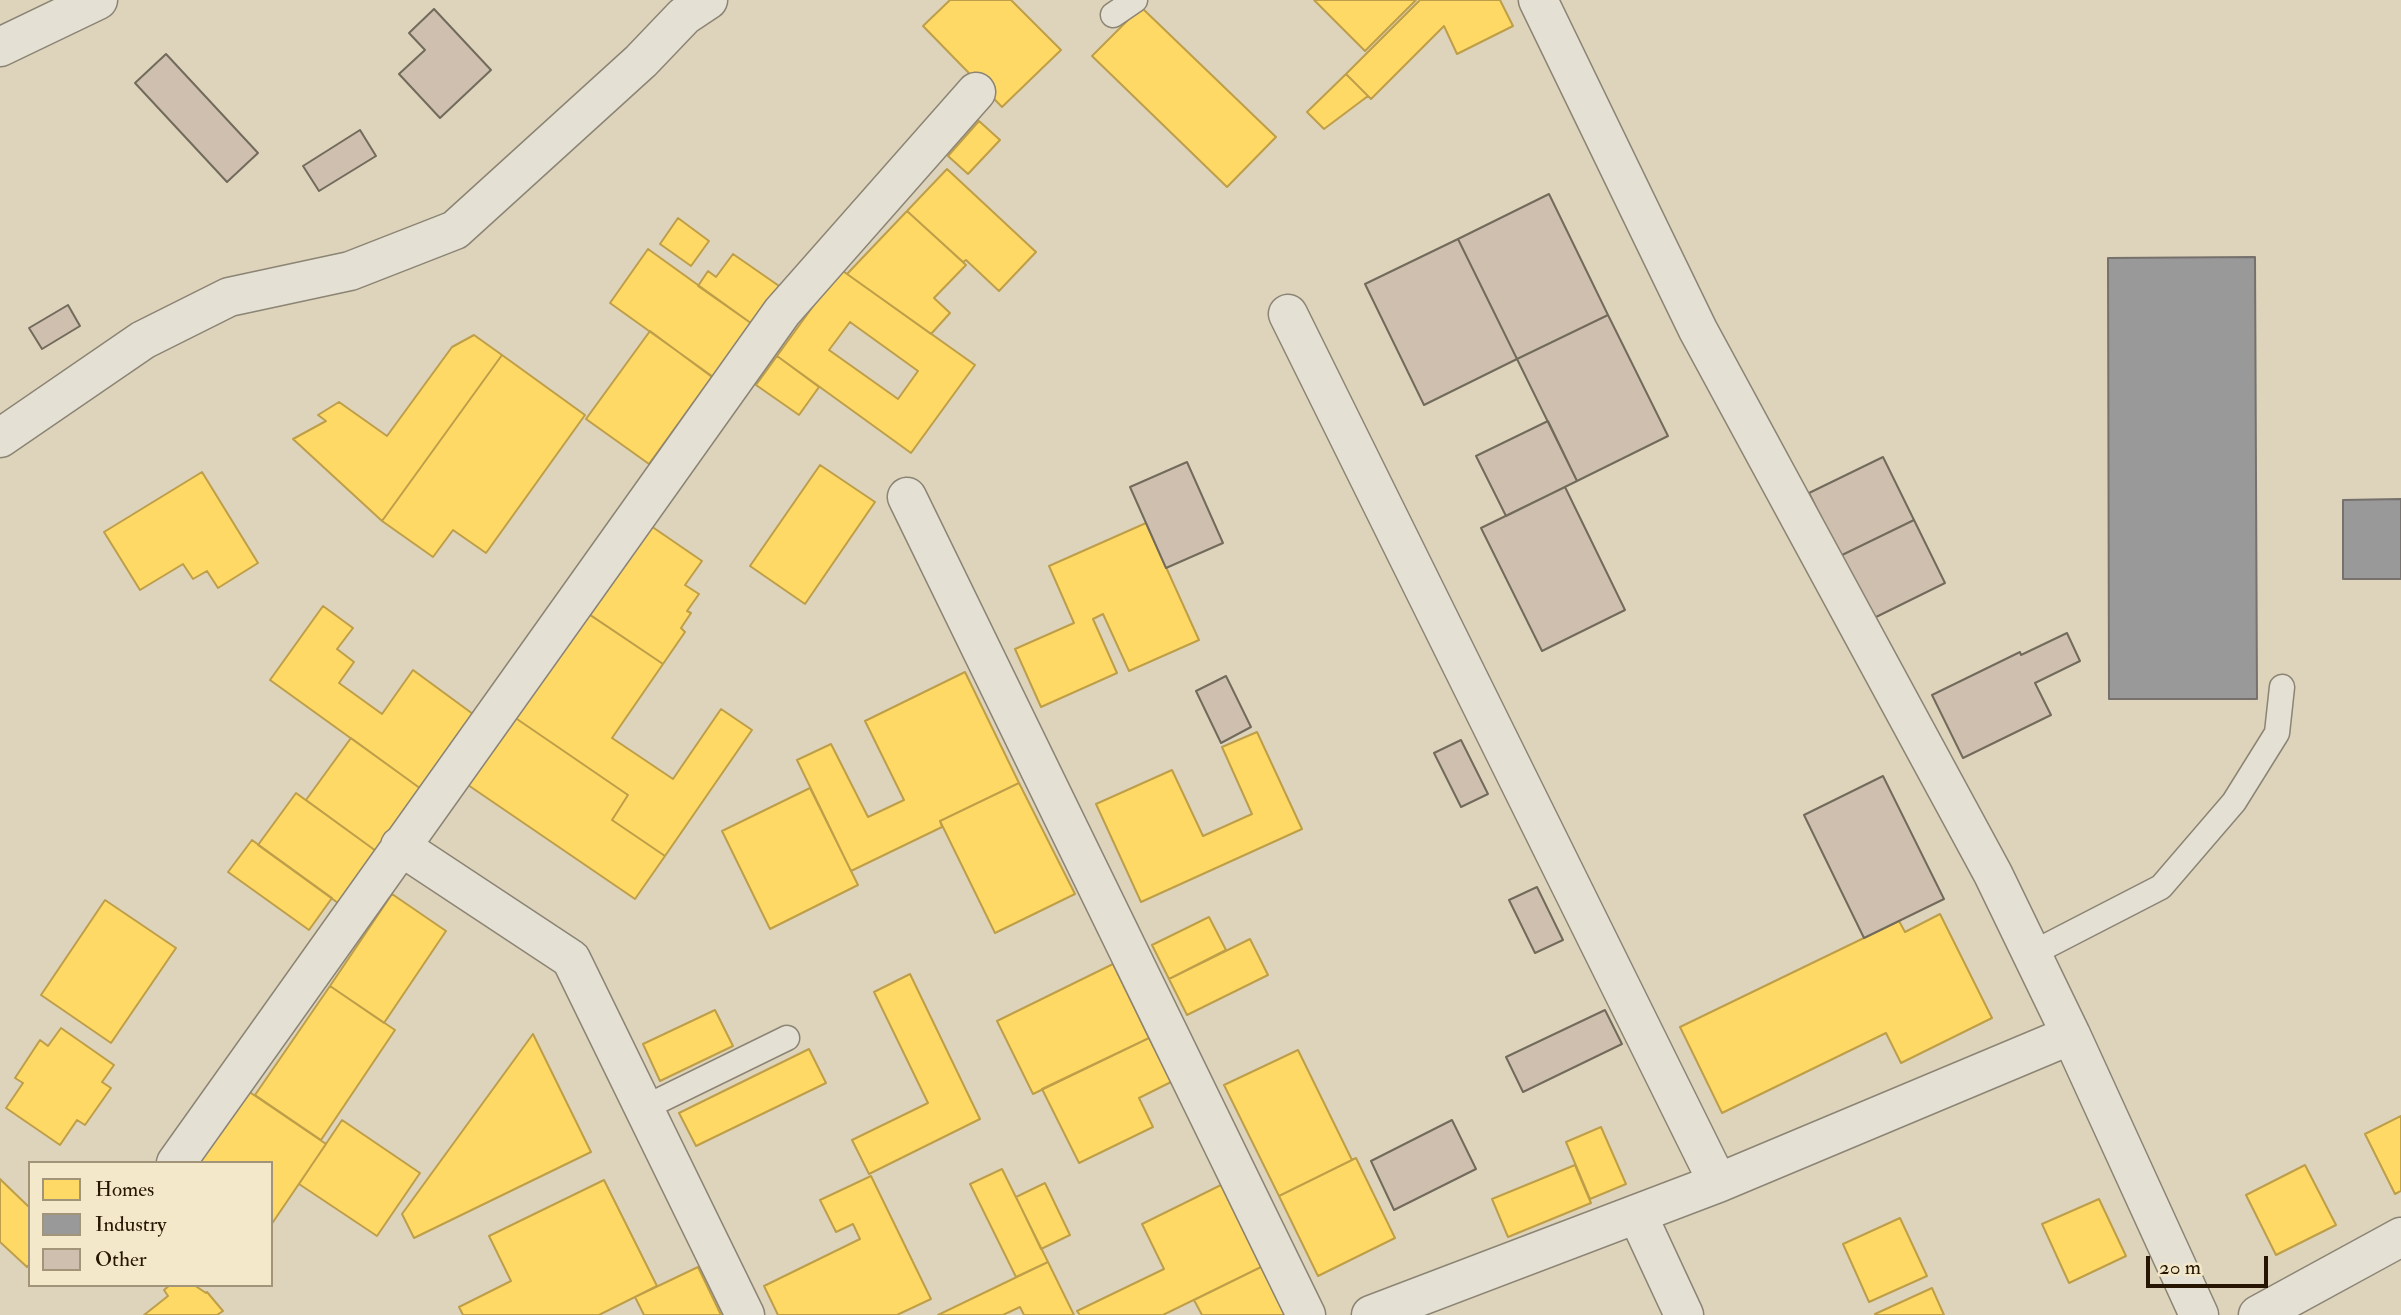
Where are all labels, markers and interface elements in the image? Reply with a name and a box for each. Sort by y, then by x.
legend [28,1161,273,1287]
text: Homes [95,1176,154,1203]
text: Industry [95,1211,167,1238]
scale bar [2149,1242,2272,1286]
text: Other [95,1246,147,1273]
text: 20 m [2159,1254,2201,1281]

